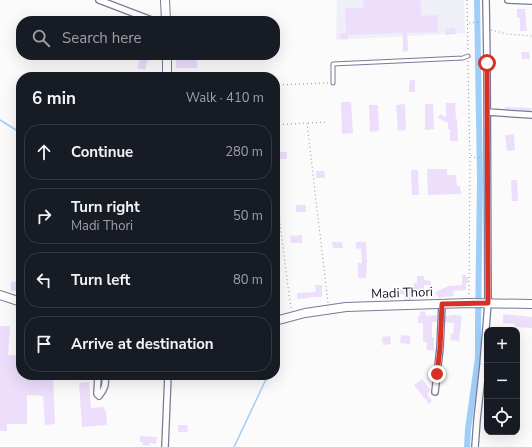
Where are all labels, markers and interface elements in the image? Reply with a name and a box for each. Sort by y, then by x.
search box [16,16,280,60]
icon: search [30,27,52,49]
text: Search here [62,28,142,48]
route start [478,54,496,72]
text: 6 min [32,87,76,110]
text: Walk · 410 m [186,89,264,107]
icon: ahead [33,141,55,163]
text: Continue [71,142,133,162]
text: 280 m [225,143,263,161]
text: Turn right [71,197,140,217]
icon: right [33,205,55,227]
text: 50 m [233,207,263,225]
text: Madi Thori [71,217,133,235]
icon: left [33,269,55,291]
text: Turn left [71,270,130,290]
text: 80 m [233,271,263,289]
street label: Madi Thori [371,283,433,303]
map controls [484,327,520,435]
button: + [484,327,520,363]
icon: arrive [33,333,55,355]
text: Arrive at destination [71,334,214,354]
button: − [484,363,520,399]
route end [428,365,446,383]
button: locate [484,399,520,435]

